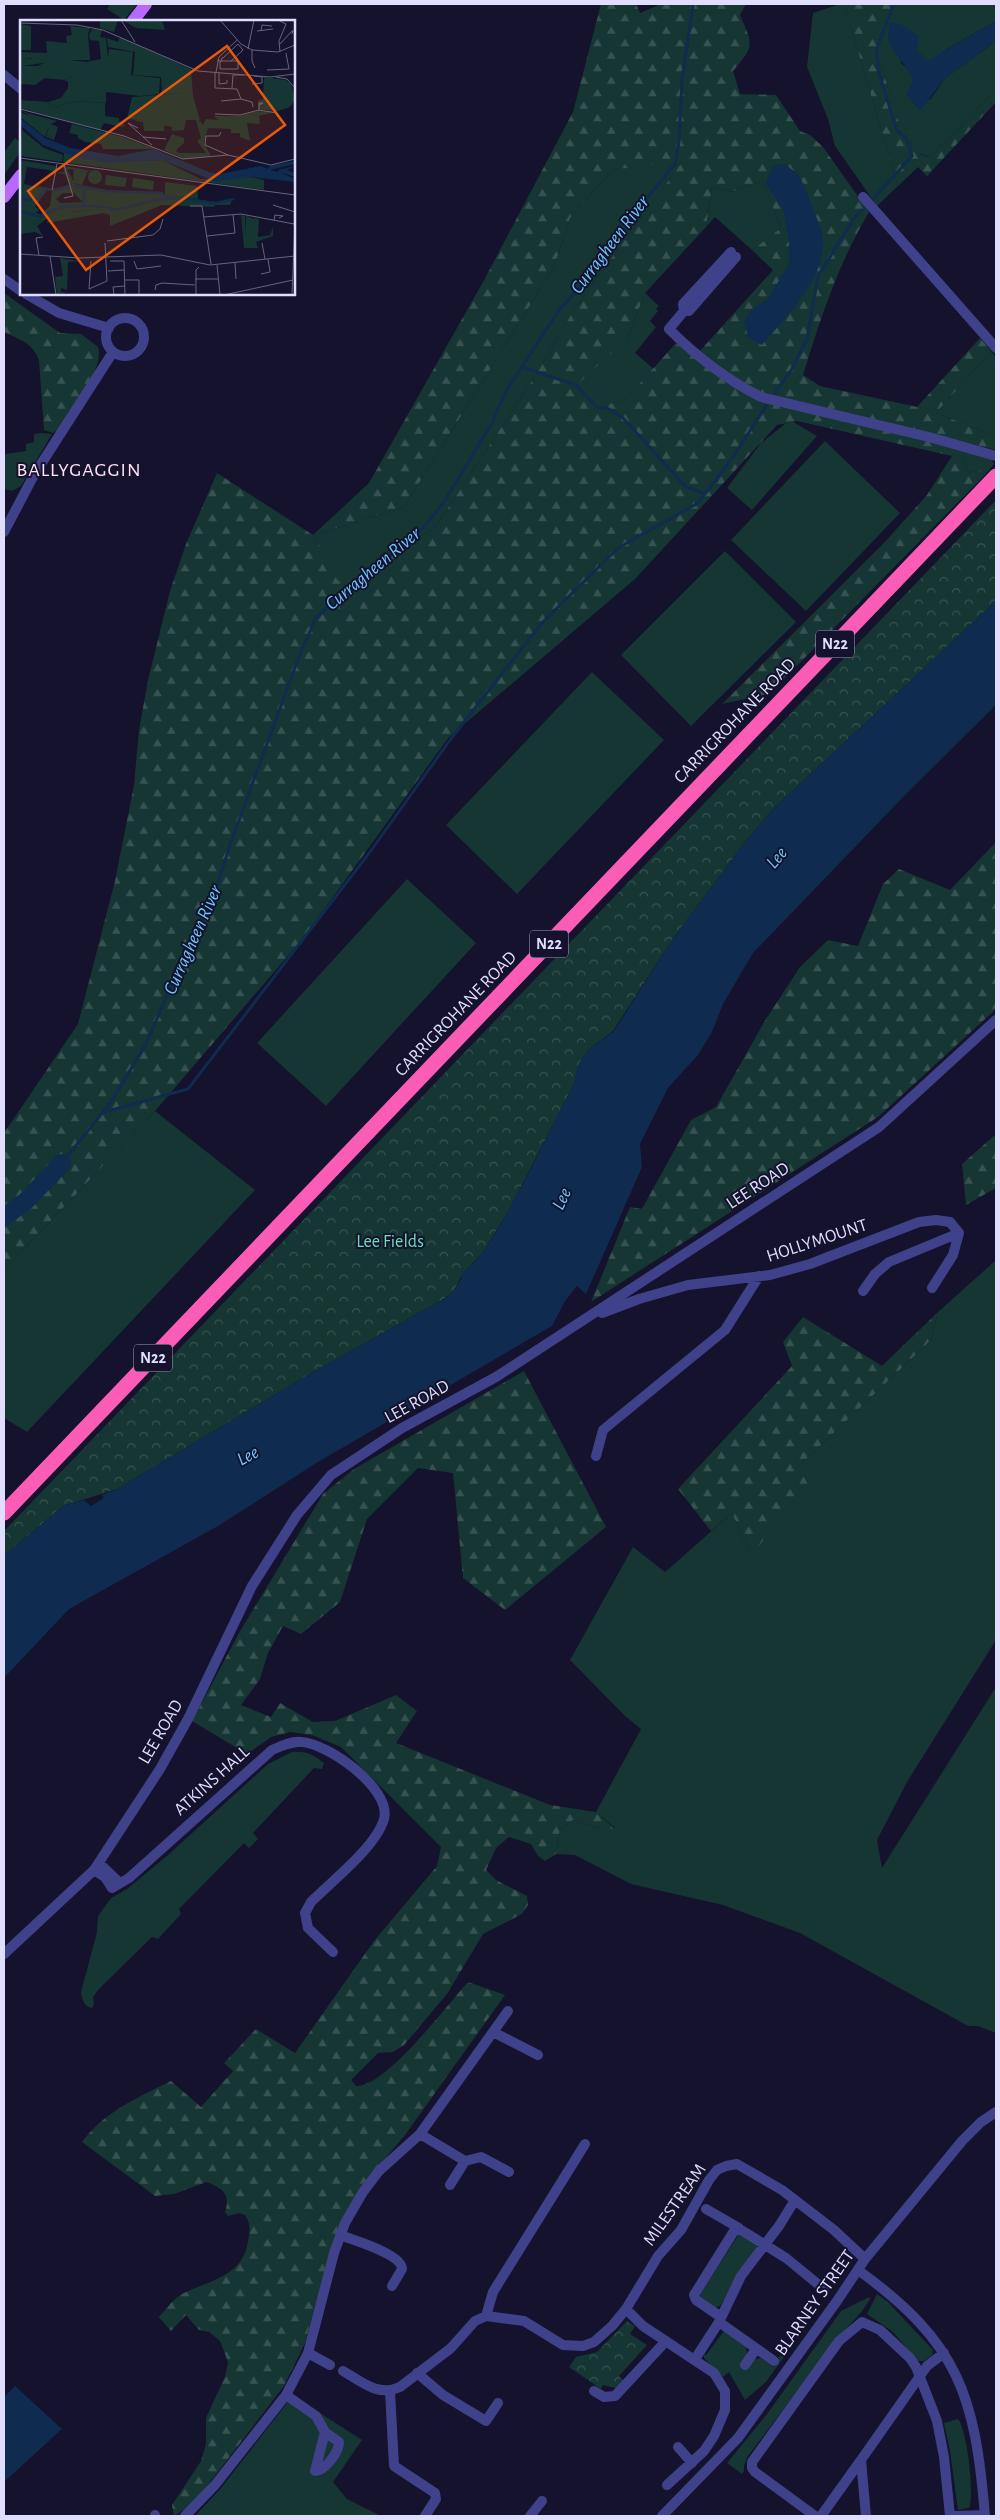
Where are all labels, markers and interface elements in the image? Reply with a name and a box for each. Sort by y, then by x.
inset map [20,20,295,295]
water label: Curragheen River [567,192,653,297]
district label: BALLYGAGGIN [16,460,142,480]
water label: Curragheen River [322,524,425,614]
road number: N22 [816,630,854,658]
street label: CARRIGROHANE ROAD [671,655,799,787]
water label: Lee [763,844,791,872]
water label: Curragheen River [160,882,226,997]
road number: N22 [530,931,568,958]
street label: CARRIGROHANE ROAD [392,948,520,1080]
street label: LEE ROAD [723,1159,793,1213]
water label: Lee [549,1185,575,1213]
street label: HOLLYMOUNT [764,1216,870,1266]
park label: Lee Fields [356,1233,424,1251]
road number: N22 [134,1345,172,1372]
street label: LEE ROAD [382,1377,452,1427]
water label: Lee [234,1443,262,1469]
street label: LEE ROAD [135,1697,187,1767]
street label: ATKINS HALL [171,1742,253,1819]
street label: MILESTREAM [640,2161,710,2249]
street label: BLARNEY STREET [772,2247,858,2359]

